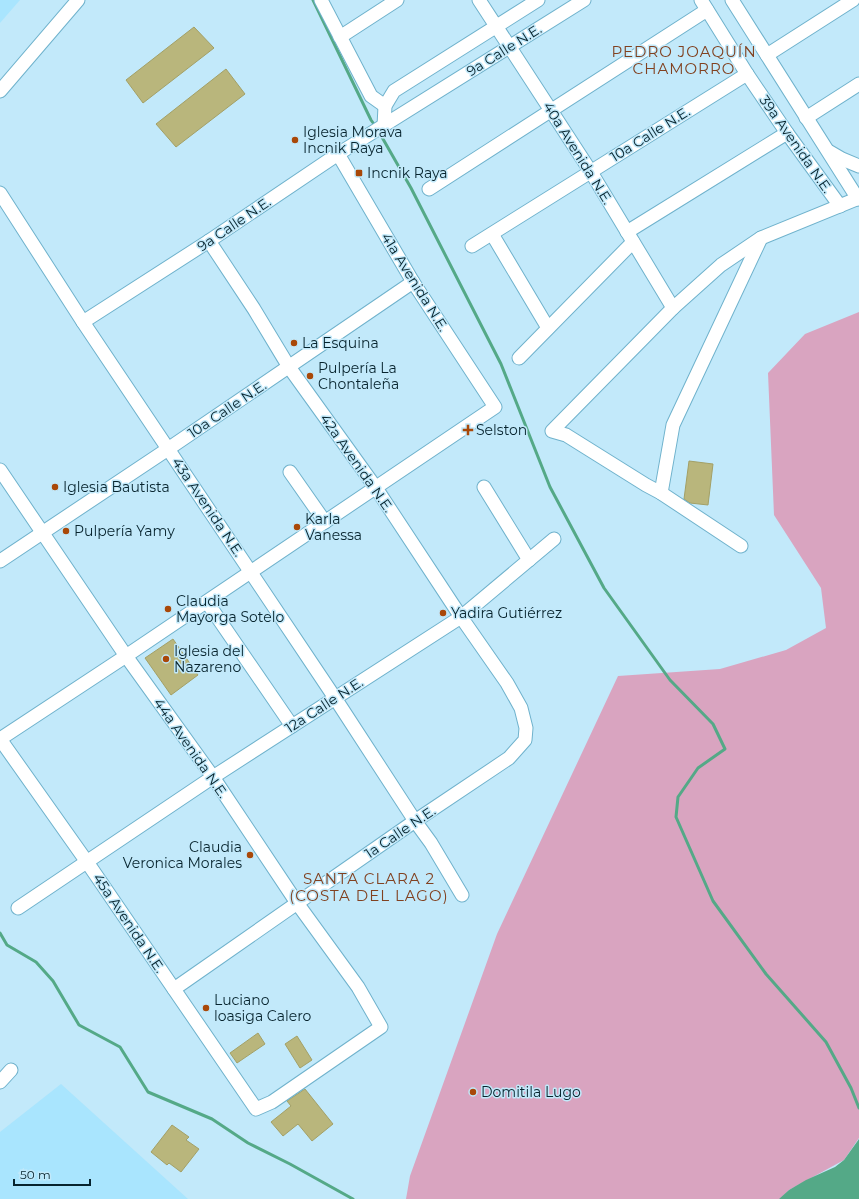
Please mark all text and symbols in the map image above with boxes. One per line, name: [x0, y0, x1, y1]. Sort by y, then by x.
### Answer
street label: 9a Calle N.E.: [463, 20, 545, 80]
district label: PEDRO JOAQUÍN CHAMORRO: [611, 42, 757, 78]
street label: 39a Avenida N.E.: [756, 92, 836, 196]
street label: 40a Avenida N.E.: [539, 98, 617, 208]
street label: 10a Calle N.E.: [607, 102, 693, 166]
place label: Iglesia Morava Incnik Raya: [303, 123, 402, 157]
marker: Iglesia Morava Incnik Raya: [290, 135, 300, 145]
place label: Incnik Raya: [367, 164, 447, 182]
marker: Incnik Raya: [354, 168, 364, 178]
street label: 9a Calle N.E.: [194, 193, 274, 255]
street label: 41a Avenida N.E.: [377, 229, 453, 335]
place label: La Esquina: [302, 334, 379, 352]
marker: La Esquina: [289, 338, 299, 348]
place label: Pulpería La Chontaleña: [318, 359, 399, 393]
marker: Pulpería La Chontaleña: [305, 371, 315, 381]
street label: 10a Calle N.E.: [184, 376, 270, 442]
street label: 42a Avenida N.E.: [316, 410, 398, 516]
place label: Selston: [476, 421, 527, 439]
marker: Selston: [463, 425, 473, 435]
street label: 43a Avenida N.E.: [168, 454, 248, 560]
place label: Iglesia Bautista: [63, 478, 170, 496]
marker: Iglesia Bautista: [50, 482, 60, 492]
place label: Karla Vanessa: [305, 510, 362, 544]
place label: Pulpería Yamy: [74, 522, 175, 540]
marker: Karla Vanessa: [292, 522, 302, 532]
marker: Pulpería Yamy: [61, 526, 71, 536]
place label: Claudia Mayorga Sotelo: [176, 592, 284, 626]
marker: Claudia Mayorga Sotelo: [163, 604, 173, 614]
place label: Yadira Gutiérrez: [451, 604, 562, 622]
marker: Yadira Gutiérrez: [438, 608, 448, 618]
place label: Iglesia del Nazareno: [174, 642, 244, 676]
marker: Iglesia del Nazareno: [161, 654, 171, 664]
street label: 12a Calle N.E.: [282, 673, 366, 737]
street label: 44a Avenida N.E.: [150, 695, 232, 801]
street label: 1a Calle N.E.: [361, 802, 439, 862]
place label: Claudia Veronica Morales: [123, 838, 242, 872]
marker: Claudia Veronica Morales: [245, 850, 255, 860]
district label: SANTA CLARA 2 (COSTA DEL LAGO): [289, 869, 449, 905]
street label: 45a Avenida N.E.: [89, 870, 169, 976]
place label: Luciano loasiga Calero: [214, 991, 312, 1025]
marker: Luciano loasiga Calero: [201, 1003, 211, 1013]
place label: Domitila Lugo: [481, 1083, 581, 1101]
marker: Domitila Lugo: [468, 1087, 478, 1097]
scale bar: [14, 1161, 90, 1187]
text: 50 m: [20, 1167, 51, 1182]

